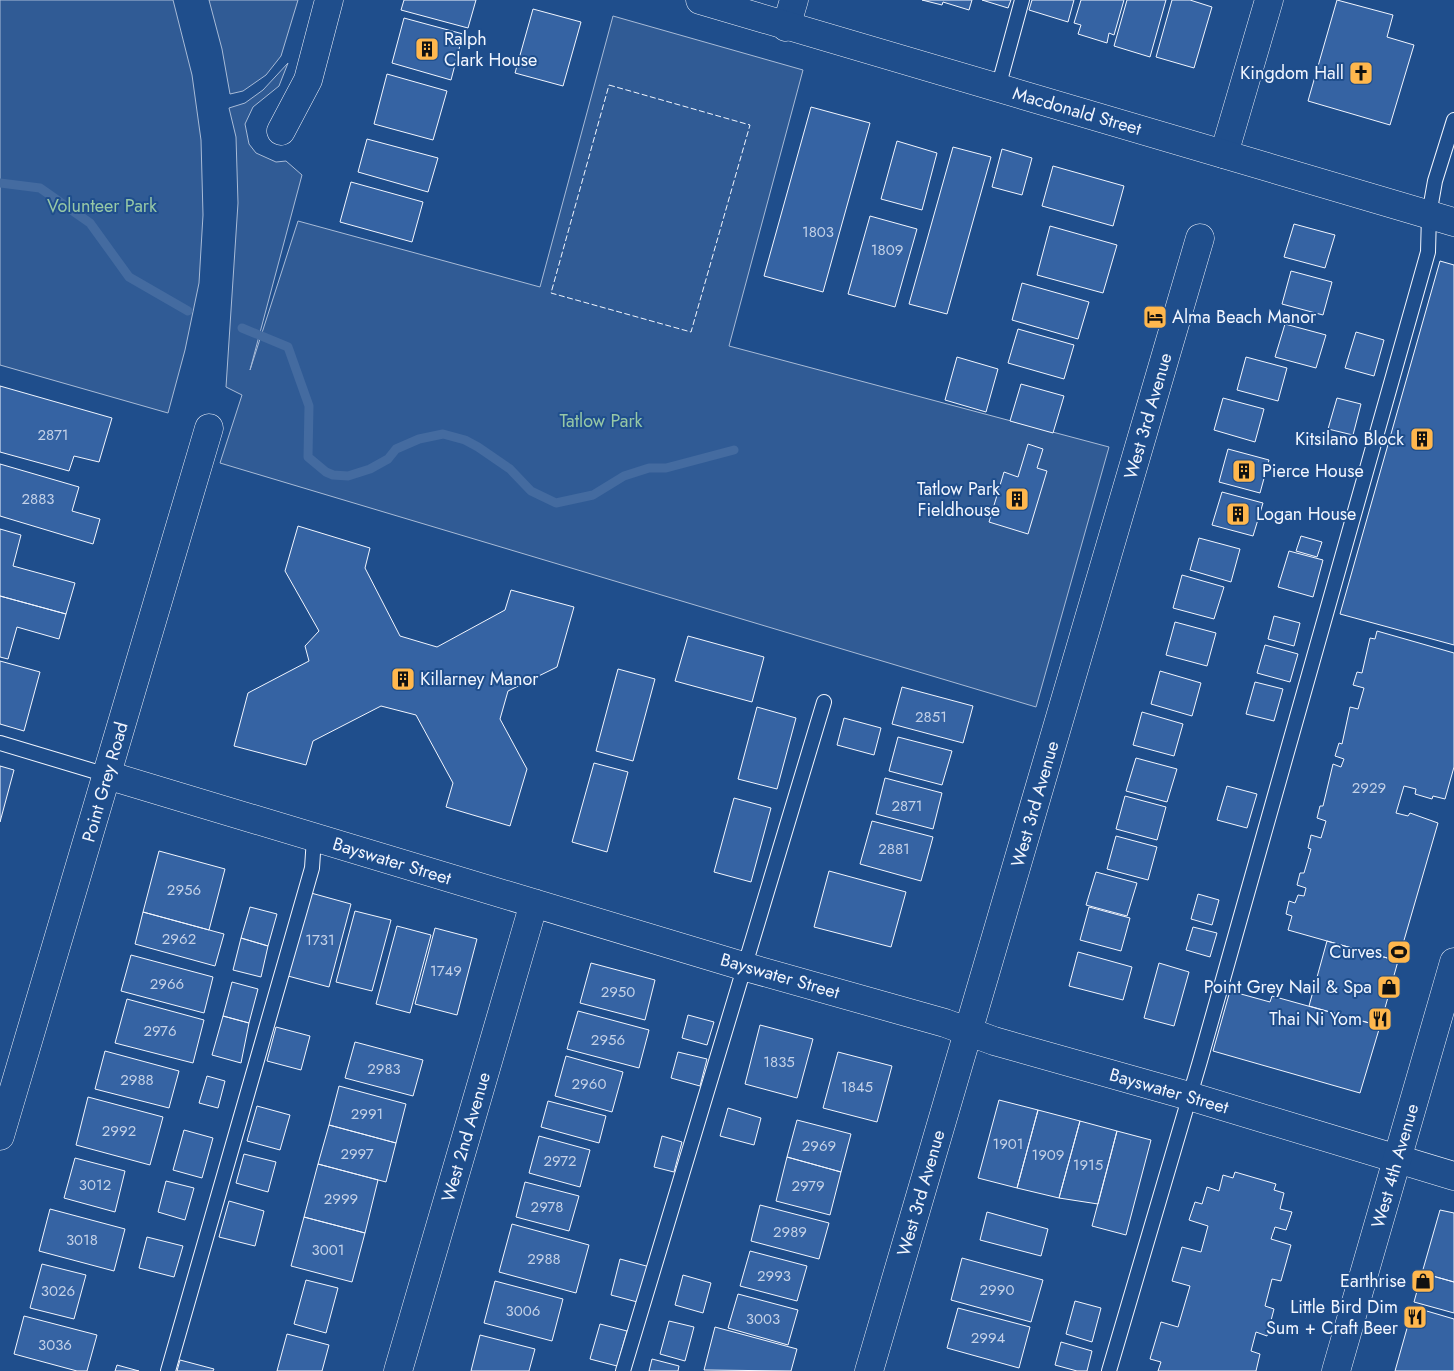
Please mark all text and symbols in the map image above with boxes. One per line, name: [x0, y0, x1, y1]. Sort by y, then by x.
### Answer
place label: Ralph Clark House: [444, 26, 537, 73]
building icon: Ralph Clark House: [414, 36, 440, 62]
place label: Kingdom Hall: [1240, 60, 1344, 86]
church icon: Kingdom Hall: [1348, 60, 1374, 86]
street label: Macdonald Street: [1010, 80, 1145, 142]
park label: Volunteer Park: [47, 193, 157, 219]
house number: 1803: [802, 221, 834, 243]
house number: 1809: [871, 239, 903, 261]
hotel icon: Alma Beach Manor: [1142, 304, 1168, 330]
place label: Alma Beach Manor: [1172, 304, 1317, 330]
street label: West 3rd Avenue: [1118, 350, 1178, 482]
park label: Tatlow Park: [560, 408, 643, 434]
house number: 2871: [37, 424, 69, 446]
place label: Kitsilano Block: [1295, 426, 1404, 452]
building icon: Kitsilano Block: [1409, 426, 1435, 452]
building icon: Pierce House: [1231, 458, 1257, 484]
place label: Pierce House: [1262, 458, 1364, 484]
place label: Tatlow Park Fieldhouse: [917, 476, 1000, 523]
building icon: Tatlow Park Fieldhouse: [1004, 486, 1030, 512]
house number: 2883: [21, 488, 55, 510]
building icon: Logan House: [1225, 501, 1251, 527]
place label: Logan House: [1256, 501, 1356, 527]
building icon: Killarney Manor: [390, 666, 416, 692]
place label: Killarney Manor: [420, 666, 539, 692]
house number: 2851: [915, 706, 947, 728]
street label: Point Grey Road: [75, 719, 135, 845]
street label: West 3rd Avenue: [1005, 738, 1065, 870]
house number: 2929: [1352, 777, 1386, 799]
house number: 2871: [891, 795, 923, 817]
street label: Bayswater Street: [330, 831, 455, 892]
house number: 2881: [878, 838, 910, 860]
house number: 2956: [167, 879, 201, 901]
house number: 2962: [162, 928, 196, 950]
house number: 1731: [305, 929, 335, 951]
place label: Curves: [1329, 939, 1382, 965]
sports icon: Curves: [1386, 939, 1412, 965]
street label: Bayswater Street: [717, 947, 843, 1006]
house number: 1749: [430, 960, 462, 982]
house number: 2966: [150, 973, 184, 995]
place label: Point Grey Nail & Spa: [1204, 974, 1372, 1000]
shop icon: Point Grey Nail & Spa: [1376, 974, 1402, 1000]
house number: 2950: [601, 981, 635, 1003]
place label: Thai Ni Yom: [1269, 1006, 1362, 1032]
restaurant icon: Thai Ni Yom: [1367, 1006, 1393, 1032]
house number: 2976: [143, 1020, 177, 1042]
house number: 2956: [591, 1029, 625, 1051]
house number: 1835: [763, 1051, 795, 1073]
house number: 2983: [367, 1058, 401, 1080]
street label: Bayswater Street: [1106, 1062, 1232, 1121]
house number: 2988: [120, 1069, 154, 1091]
street label: West 2nd Avenue: [435, 1069, 497, 1205]
house number: 2960: [572, 1073, 606, 1095]
house number: 1845: [841, 1076, 873, 1098]
street label: West 4th Avenue: [1365, 1101, 1425, 1231]
house number: 2991: [351, 1103, 383, 1125]
house number: 2992: [102, 1120, 136, 1142]
street label: West 3rd Avenue: [891, 1127, 951, 1259]
house number: 1901: [992, 1133, 1024, 1155]
house number: 2969: [802, 1135, 836, 1157]
house number: 2997: [340, 1143, 374, 1165]
house number: 1909: [1031, 1144, 1065, 1166]
house number: 2972: [543, 1150, 577, 1172]
house number: 1915: [1073, 1154, 1103, 1176]
house number: 3012: [79, 1174, 111, 1196]
house number: 2979: [791, 1175, 825, 1197]
house number: 2999: [324, 1188, 358, 1210]
house number: 2978: [531, 1196, 563, 1218]
house number: 2989: [773, 1221, 807, 1243]
house number: 3018: [66, 1229, 98, 1251]
house number: 3001: [312, 1239, 344, 1261]
house number: 2988: [527, 1248, 561, 1270]
house number: 2993: [757, 1265, 791, 1287]
place label: Earthrise: [1340, 1268, 1406, 1294]
shop icon: Earthrise: [1410, 1268, 1436, 1294]
house number: 2990: [980, 1279, 1014, 1301]
house number: 3026: [41, 1280, 75, 1302]
place label: Little Bird Dim Sum + Craft Beer: [1266, 1294, 1399, 1341]
house number: 3006: [506, 1300, 540, 1322]
restaurant icon: Little Bird Dim Sum + Craft Beer: [1402, 1304, 1428, 1330]
house number: 3003: [746, 1308, 780, 1330]
house number: 2994: [971, 1327, 1006, 1349]
house number: 3036: [38, 1334, 72, 1356]

